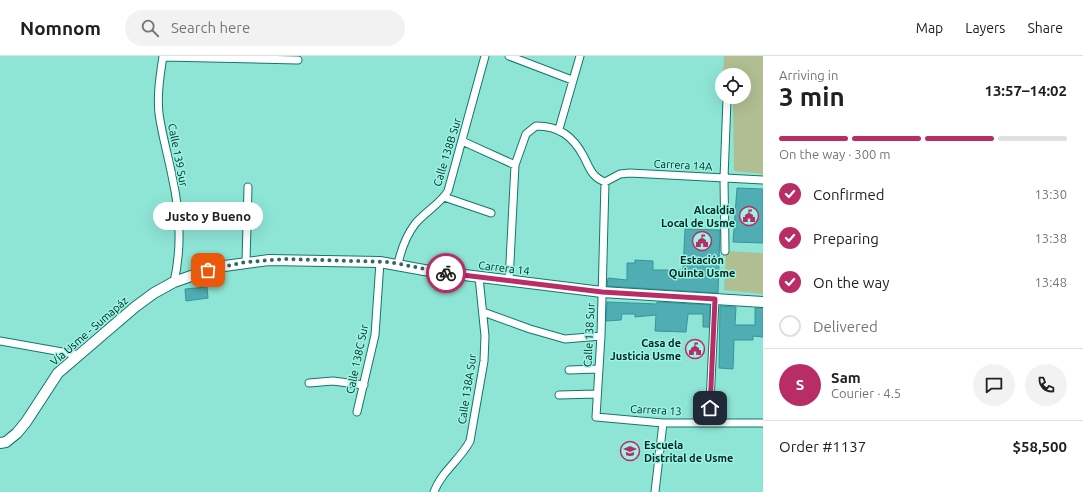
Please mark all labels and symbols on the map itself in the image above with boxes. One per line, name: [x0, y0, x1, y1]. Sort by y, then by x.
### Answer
street label: Calle 138B Sur: [431, 115, 463, 188]
street label: Calle 139 Sur: [166, 122, 190, 188]
street label: Carrera 14A: [653, 157, 713, 173]
callout: Justo y Bueno: [153, 202, 263, 230]
place label: Alcaldía Local de Usme: [661, 204, 735, 229]
public building icon: Alcaldía Local de Usme: [738, 205, 760, 227]
public building icon: Estación Quinta Usme: [691, 230, 713, 252]
pin: [191, 253, 225, 287]
courier: [426, 253, 466, 293]
place label: Estación Quinta Usme: [669, 254, 735, 279]
street label: Carrera 14: [478, 259, 530, 277]
street label: Vía Usme - Sumapáz: [48, 294, 130, 368]
street label: Calle 138 Sur: [581, 302, 597, 367]
street label: Calle 138C Sur: [344, 322, 370, 395]
place label: Casa de Justicia Usme: [610, 337, 681, 362]
public building icon: Casa de Justicia Usme: [684, 338, 706, 360]
street label: Calle 138A Sur: [455, 352, 479, 425]
pin: [693, 391, 727, 425]
street label: Carrera 13: [630, 403, 682, 417]
place label: Escuela Distrital de Usme: [644, 439, 733, 464]
school or university icon: Escuela Distrital de Usme: [619, 440, 641, 462]

